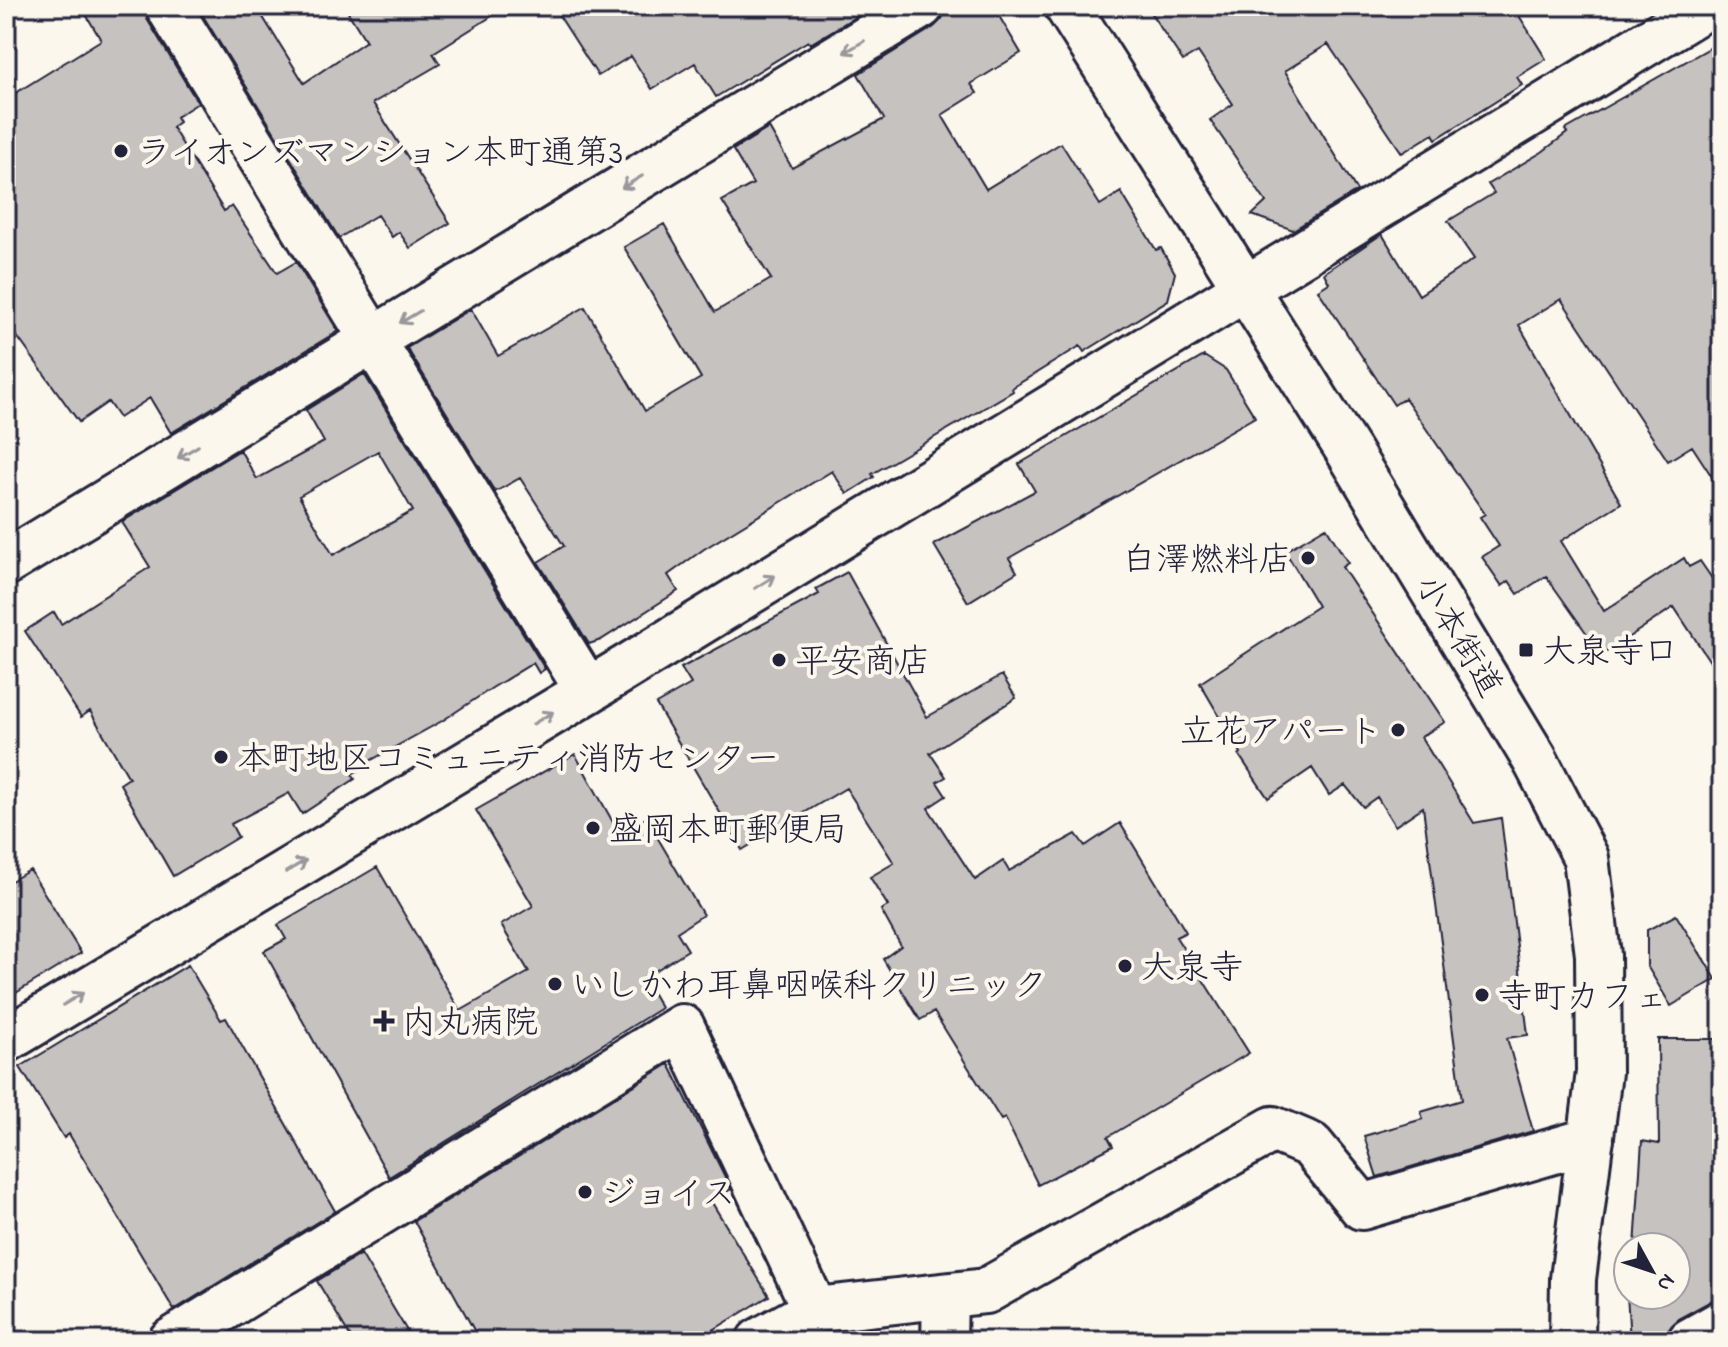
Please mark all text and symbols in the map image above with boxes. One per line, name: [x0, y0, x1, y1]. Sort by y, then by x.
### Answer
one-way arrow: [843, 39, 866, 55]
place label: ライオンズマンション本町通第3: [137, 130, 623, 180]
marker: ライオンズマンション本町通第3: [112, 142, 130, 160]
one-way arrow: [621, 174, 644, 190]
one-way arrow: [399, 309, 422, 325]
one-way arrow: [177, 444, 200, 460]
place label: 白澤燃料店: [1122, 537, 1292, 587]
marker: 白澤燃料店: [1299, 549, 1317, 567]
street label: 小本街道: [1400, 566, 1513, 708]
one-way arrow: [753, 574, 776, 590]
place label: 大泉寺口: [1542, 629, 1678, 679]
place label: 平安商店: [795, 639, 931, 689]
marker: 大泉寺口: [1517, 641, 1535, 659]
marker: 平安商店: [770, 651, 788, 669]
place label: 立花アパート: [1180, 709, 1382, 759]
one-way arrow: [531, 710, 554, 726]
marker: 立花アパート: [1389, 721, 1407, 739]
place label: 本町地区コミュニティ消防センター: [237, 736, 780, 786]
marker: 本町地区コミュニティ消防センター: [212, 748, 230, 766]
place label: 盛岡本町郵便局: [609, 807, 847, 857]
marker: 盛岡本町郵便局: [584, 819, 602, 837]
one-way arrow: [284, 858, 307, 874]
place label: 大泉寺: [1141, 945, 1243, 995]
marker: 大泉寺: [1116, 957, 1134, 975]
place label: いしかわ耳鼻咽喉科クリニック: [571, 963, 1047, 1013]
place label: 寺町カフェ: [1498, 974, 1668, 1024]
marker: いしかわ耳鼻咽喉科クリニック: [546, 975, 564, 993]
marker: 寺町カフェ: [1473, 986, 1491, 1004]
one-way arrow: [61, 991, 84, 1007]
place label: 内丸病院: [402, 1000, 538, 1050]
marker: 内丸病院: [373, 1010, 395, 1032]
place label: ジョイス: [601, 1171, 736, 1221]
marker: ジョイス: [576, 1183, 594, 1201]
north arrow: [1612, 1231, 1692, 1311]
text: N: [1648, 1266, 1682, 1298]

